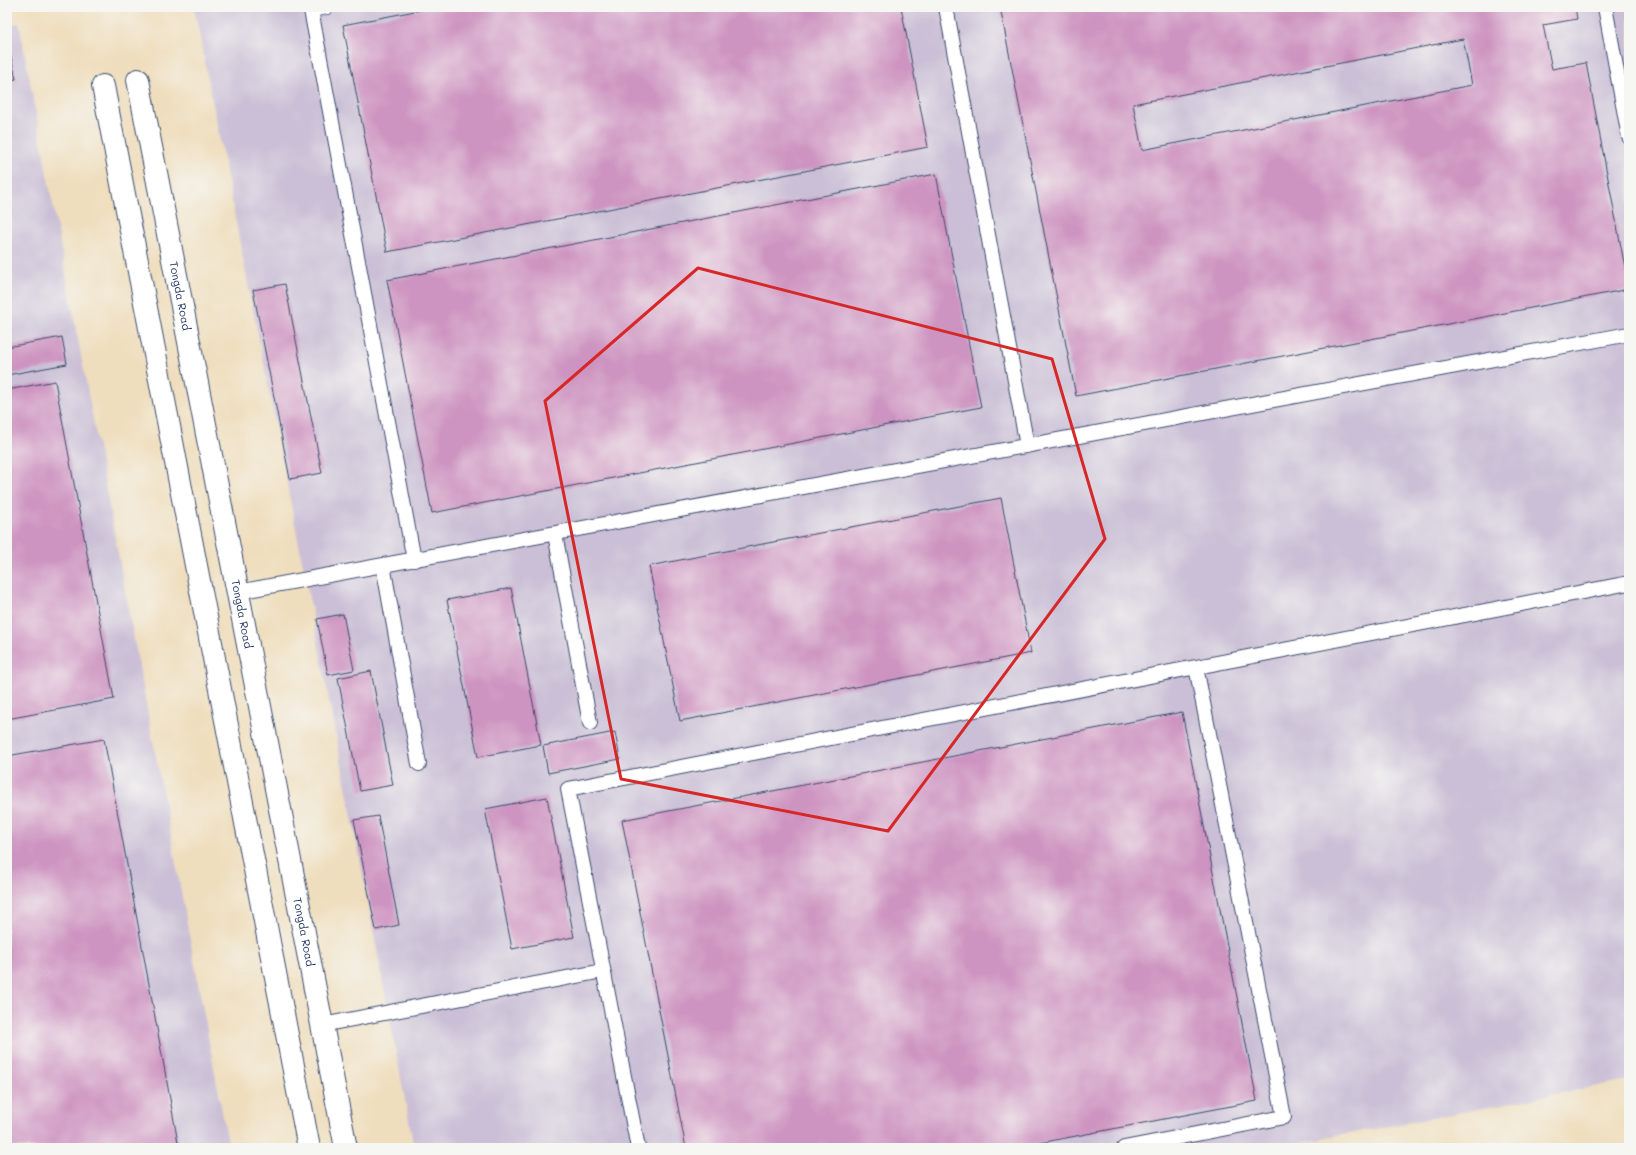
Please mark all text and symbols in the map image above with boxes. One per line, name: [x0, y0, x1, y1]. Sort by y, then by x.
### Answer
street label: Tongda Road: [166, 260, 195, 332]
street label: Tongda Road: [228, 578, 257, 650]
street label: Tongda Road: [290, 896, 318, 968]

